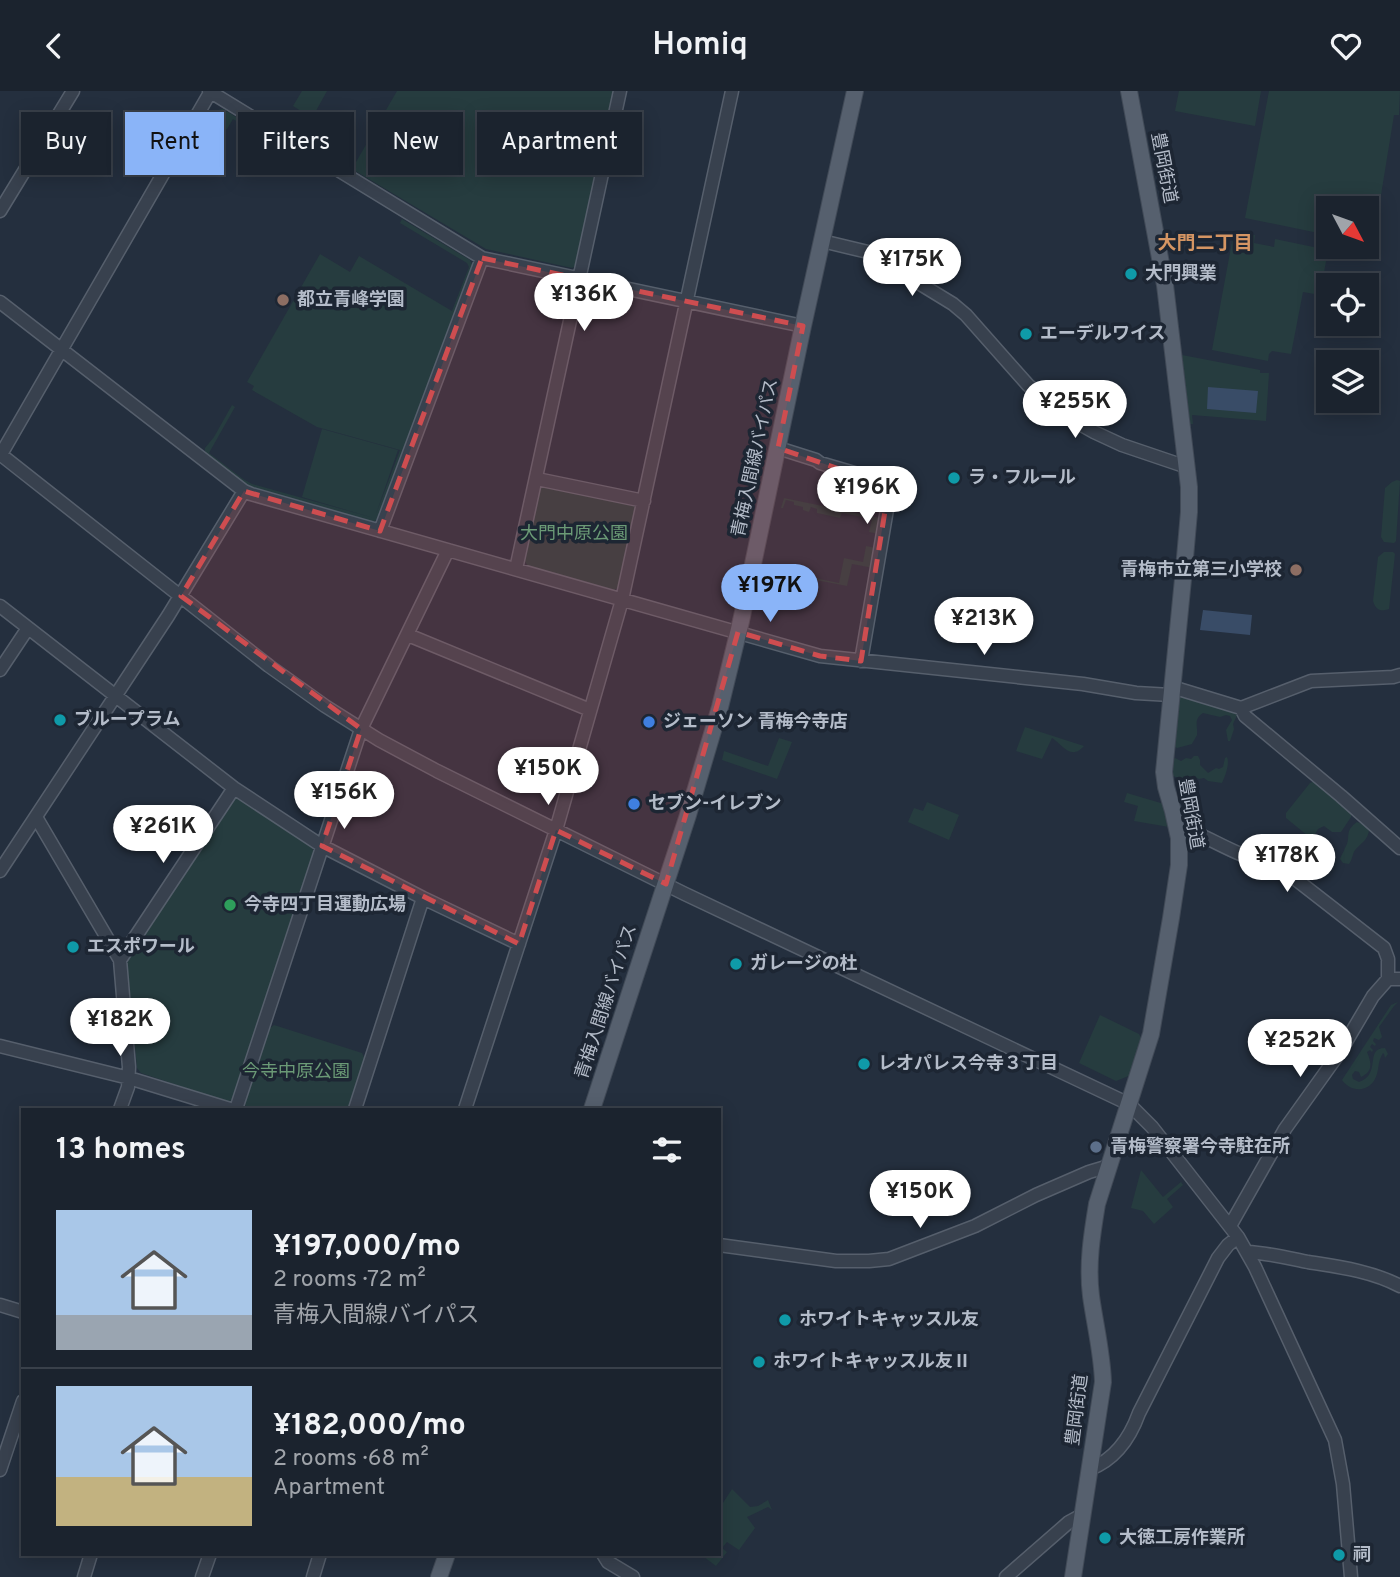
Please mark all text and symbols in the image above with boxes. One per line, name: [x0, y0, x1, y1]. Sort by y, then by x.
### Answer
text: Homiq: [652, 26, 748, 66]
icon: back: [35, 27, 73, 65]
icon: heart: [1327, 27, 1365, 65]
chip: Buy: [21, 112, 111, 175]
chip: Rent: [125, 112, 224, 175]
chip: Filters: [238, 112, 354, 175]
chip: New: [368, 112, 463, 175]
chip: Apartment: [477, 112, 642, 175]
street label: 豊岡街道: [1145, 130, 1181, 206]
north arrow: [1316, 196, 1379, 259]
map controls: [1316, 196, 1379, 413]
district label: 大門二丁目: [1157, 232, 1253, 256]
pin: ¥175K: [863, 239, 961, 298]
text: ¥175K: [879, 246, 945, 275]
place label: 大門興業: [1145, 263, 1217, 286]
marker: 大門興業: [1123, 266, 1139, 282]
pin: ¥136K: [535, 273, 633, 333]
button: locate: [1316, 273, 1379, 336]
text: ¥136K: [550, 281, 618, 310]
place label: 都立青峰学園: [297, 289, 405, 312]
marker: 都立青峰学園: [275, 292, 291, 308]
place label: エーデルワイス: [1040, 323, 1165, 346]
marker: エーデルワイス: [1018, 326, 1034, 342]
button: layers: [1316, 350, 1379, 413]
street label: 青梅入間線バイパス: [728, 377, 784, 539]
pin: ¥255K: [1026, 381, 1124, 440]
text: ¥255K: [1039, 388, 1111, 417]
pin: ¥196K: [818, 467, 916, 526]
place label: ラ・フルール: [968, 467, 1076, 490]
marker: ラ・フルール: [946, 470, 962, 486]
text: ¥196K: [833, 474, 901, 503]
park label: 大門中原公園: [520, 523, 628, 546]
place label: 青梅市立第三小学校: [1120, 559, 1282, 582]
marker: 青梅市立第三小学校: [1288, 562, 1304, 578]
pin: ¥197K: [721, 565, 819, 624]
text: ¥197K: [737, 572, 803, 601]
pin: ¥213K: [935, 597, 1033, 657]
text: ¥213K: [950, 605, 1018, 634]
place label: ブループラム: [74, 709, 180, 732]
place label: ジェーソン 青梅今寺店: [663, 711, 848, 734]
marker: ブループラム: [52, 712, 68, 728]
marker: ジェーソン 青梅今寺店: [641, 714, 657, 730]
pin: ¥150K: [499, 747, 597, 807]
text: ¥150K: [514, 755, 582, 784]
pin: ¥156K: [295, 771, 393, 831]
street label: 豊岡街道: [1172, 777, 1208, 851]
text: ¥156K: [310, 779, 378, 808]
place label: セブン-イレブン: [648, 793, 781, 816]
marker: セブン-イレブン: [626, 796, 642, 812]
pin: ¥261K: [114, 805, 212, 865]
text: ¥261K: [129, 813, 197, 842]
pin: ¥178K: [1238, 835, 1336, 894]
text: ¥178K: [1254, 842, 1320, 871]
place label: 今寺四丁目運動広場: [244, 894, 406, 917]
marker: 今寺四丁目運動広場: [222, 897, 238, 913]
street label: 青梅入間線バイパス: [571, 922, 643, 1082]
place label: エスポワール: [87, 936, 195, 959]
marker: エスポワール: [65, 939, 81, 955]
place label: ガレージの杜: [750, 953, 858, 976]
marker: ガレージの杜: [728, 956, 744, 972]
pin: ¥182K: [71, 999, 169, 1058]
text: ¥182K: [86, 1006, 154, 1035]
pin: ¥252K: [1251, 1019, 1349, 1079]
text: ¥252K: [1264, 1027, 1336, 1056]
place label: レオパレス今寺３丁目: [878, 1053, 1058, 1076]
marker: レオパレス今寺３丁目: [856, 1056, 872, 1072]
park label: 今寺中原公園: [242, 1061, 350, 1084]
icon: filters: [648, 1131, 686, 1169]
text: 13 homes: [56, 1132, 186, 1169]
place label: 青梅警察署今寺駐在所: [1110, 1136, 1290, 1159]
marker: 青梅警察署今寺駐在所: [1088, 1139, 1104, 1155]
pin: ¥150K: [871, 1171, 969, 1230]
text: ¥150K: [886, 1178, 954, 1207]
text: ¥197,000/mo: [273, 1229, 461, 1266]
icon: home: [112, 1238, 196, 1322]
text: 2 rooms · 72 m²: [273, 1266, 426, 1295]
text: 青梅入間線バイパス: [273, 1302, 480, 1331]
place label: ホワイトキャッスル友: [799, 1309, 979, 1332]
marker: ホワイトキャッスル友: [777, 1312, 793, 1328]
place label: ホワイトキャッスル友Ⅱ: [773, 1351, 971, 1374]
marker: ホワイトキャッスル友Ⅱ: [751, 1354, 767, 1370]
street label: 豊岡街道: [1062, 1373, 1094, 1447]
text: ¥182,000/mo: [273, 1408, 466, 1445]
icon: home: [112, 1414, 196, 1498]
text: 2 rooms · 68 m²: [273, 1445, 429, 1474]
text: Apartment: [273, 1474, 385, 1503]
place label: 大徳工房作業所: [1119, 1527, 1245, 1550]
marker: 大徳工房作業所: [1097, 1530, 1113, 1546]
place label: 祠: [1353, 1544, 1371, 1567]
marker: 祠: [1331, 1547, 1347, 1563]

